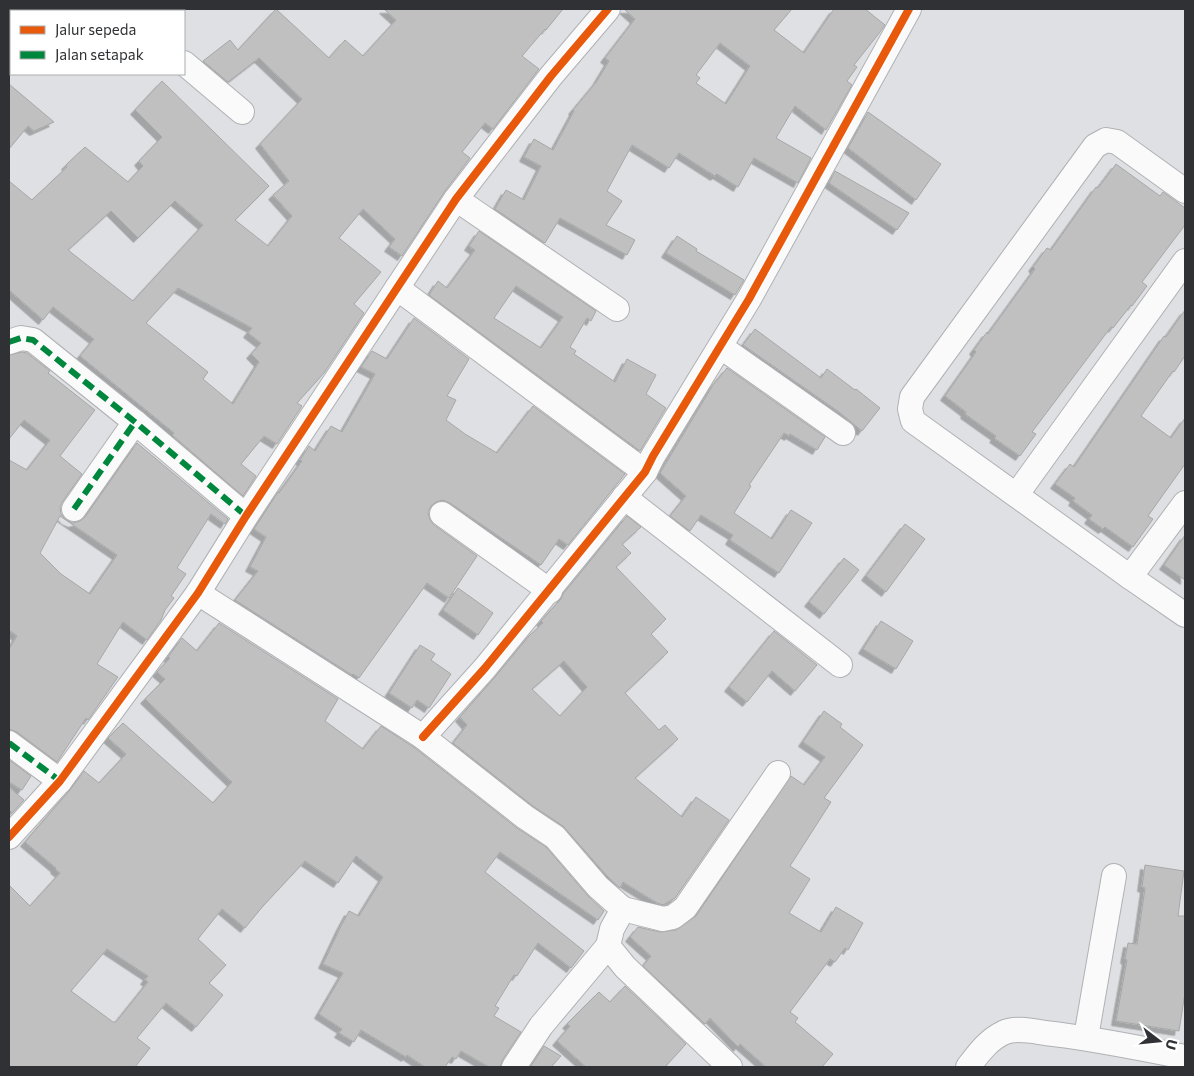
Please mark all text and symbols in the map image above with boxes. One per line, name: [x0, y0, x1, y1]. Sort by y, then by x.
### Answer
legend: [10, 10, 185, 75]
text: Jalur sepeda: [55, 20, 136, 38]
text: Jalan setapak: [55, 45, 144, 63]
north arrow: [1134, 1016, 1184, 1066]
text: U: [1162, 1037, 1182, 1052]

